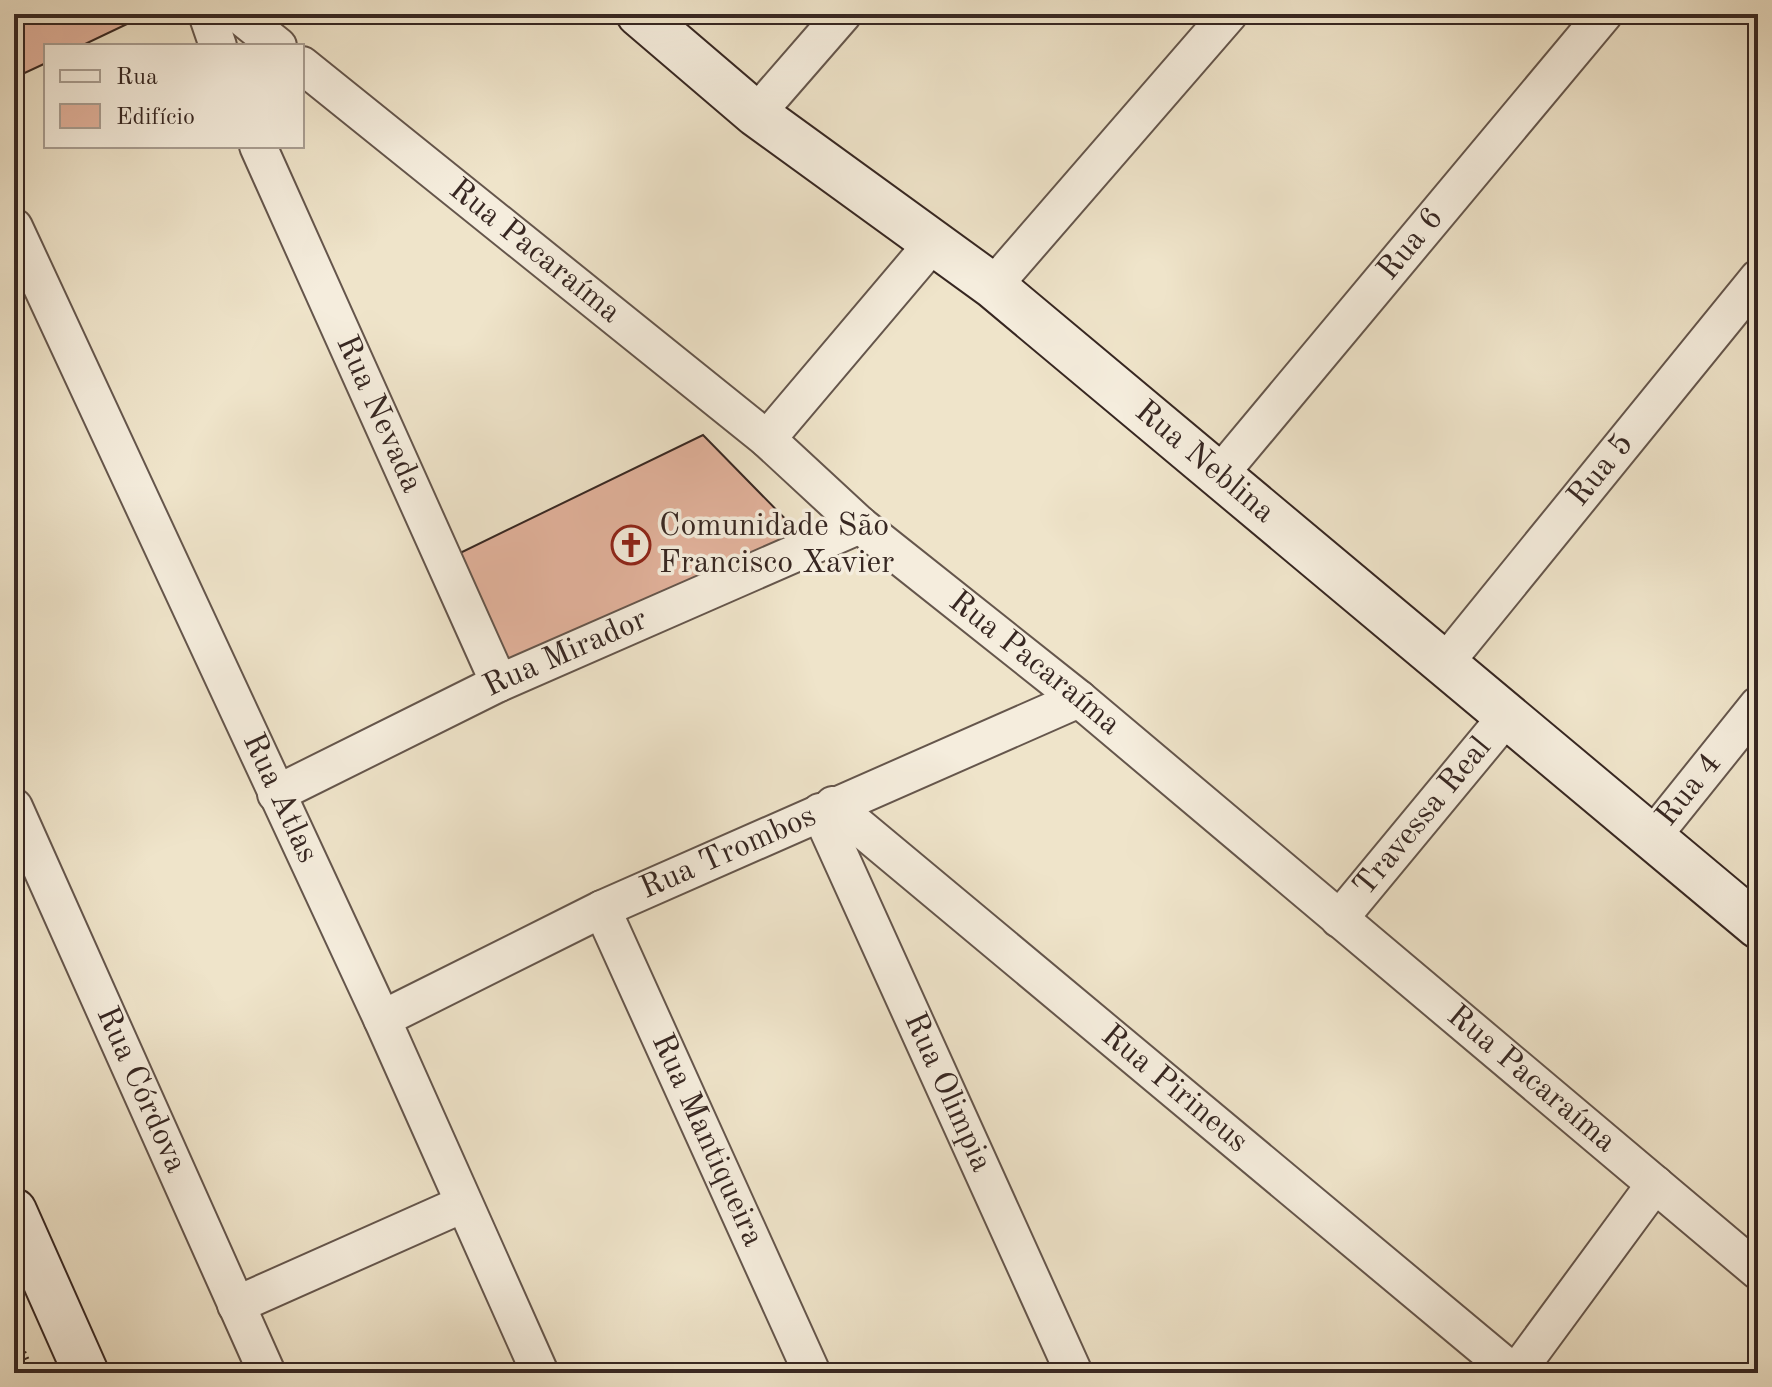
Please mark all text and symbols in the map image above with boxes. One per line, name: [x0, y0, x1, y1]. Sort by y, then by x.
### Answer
legend: [44, 44, 304, 148]
text: Rua: [116, 66, 158, 90]
text: Edifício: [116, 106, 195, 130]
street label: Rua Pacaraíma: [443, 174, 626, 330]
street label: Rua 6: [1372, 202, 1450, 287]
street label: Rua Nevada: [329, 331, 428, 498]
street label: Rua Neblina: [1128, 396, 1280, 530]
street label: Rua 5: [1563, 428, 1640, 513]
place label: Comunidade São Francisco Xavier: [659, 511, 894, 580]
church icon: Comunidade São Francisco Xavier: [610, 524, 652, 566]
street label: Rua Pacaraíma: [942, 586, 1126, 742]
street label: Rua Mirador: [479, 604, 652, 704]
street label: Rua Atlas: [236, 729, 323, 868]
street label: Travessa Real: [1348, 732, 1498, 903]
street label: Rua 4: [1651, 748, 1728, 833]
street label: Rua Trombos: [636, 801, 821, 906]
street label: Rua Pacaraíma: [1440, 1000, 1621, 1160]
street label: Rua Córdova: [90, 1002, 192, 1178]
street label: Rua Olimpia: [897, 1008, 997, 1177]
street label: Rua Pirineus: [1095, 1019, 1253, 1159]
street label: Rua Mantiqueira: [645, 1029, 769, 1252]

